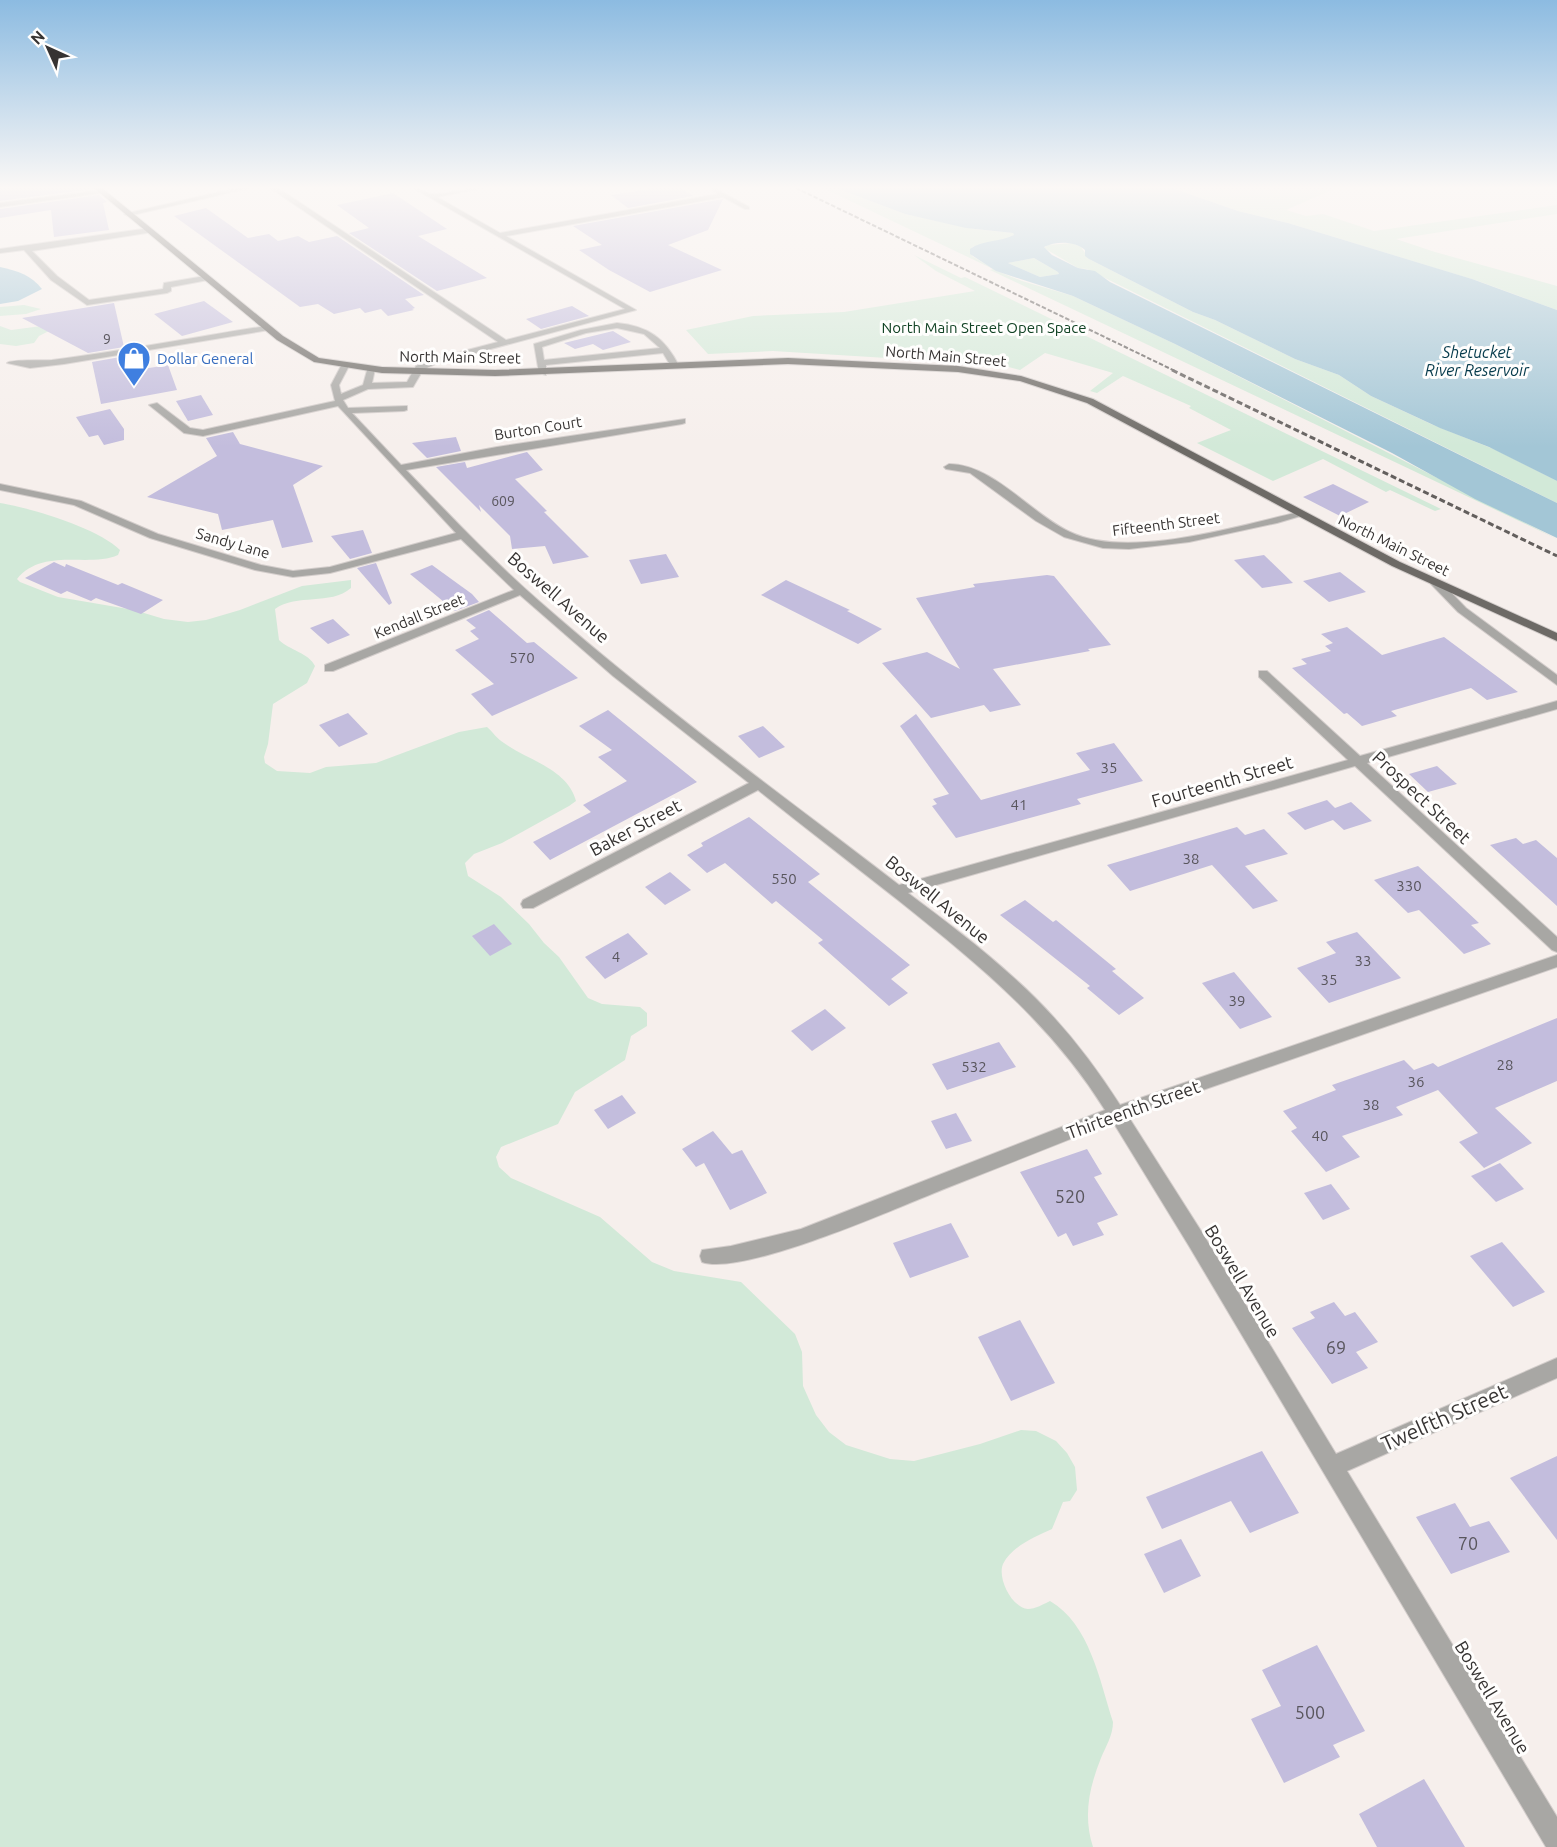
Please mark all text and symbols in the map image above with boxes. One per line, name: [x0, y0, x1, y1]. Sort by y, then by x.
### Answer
north arrow: [18, 18, 78, 78]
text: N: [27, 27, 48, 48]
park label: North Main Street Open Space: [881, 319, 1087, 336]
house number: 9: [103, 331, 111, 347]
shop icon: Dollar General: [116, 340, 152, 387]
street label: North Main Street: [885, 342, 1007, 370]
water label: Shetucket River Reservoir: [1425, 343, 1530, 379]
street label: North Main Street: [399, 347, 521, 367]
place label: Dollar General: [157, 350, 254, 367]
street label: Burton Court: [493, 413, 583, 443]
house number: 609: [491, 493, 515, 509]
street label: Fifteenth Street: [1111, 509, 1221, 539]
street label: North Main Street: [1336, 511, 1452, 579]
street label: Sandy Lane: [194, 524, 272, 562]
street label: Boswell Avenue: [504, 548, 614, 646]
street label: Kendall Street: [372, 590, 467, 642]
house number: 570: [509, 649, 535, 666]
street label: Prospect Street: [1369, 747, 1475, 847]
street label: Fourteenth Street: [1149, 751, 1295, 811]
house number: 35: [1101, 759, 1117, 776]
street label: Baker Street: [586, 795, 684, 859]
house number: 41: [1011, 796, 1027, 813]
house number: 38: [1183, 850, 1199, 867]
street label: Boswell Avenue: [882, 851, 994, 947]
house number: 550: [771, 870, 797, 887]
house number: 330: [1396, 877, 1422, 894]
house number: 4: [612, 948, 620, 965]
house number: 33: [1355, 952, 1371, 969]
house number: 35: [1321, 971, 1337, 988]
house number: 39: [1229, 992, 1245, 1009]
house number: 28: [1497, 1056, 1513, 1073]
house number: 532: [961, 1058, 987, 1075]
house number: 36: [1408, 1073, 1424, 1090]
street label: Thirteenth Street: [1064, 1076, 1202, 1142]
house number: 38: [1363, 1096, 1379, 1113]
house number: 40: [1312, 1127, 1328, 1144]
house number: 520: [1055, 1186, 1085, 1206]
street label: Boswell Avenue: [1202, 1221, 1284, 1341]
house number: 69: [1326, 1337, 1346, 1357]
street label: Twelfth Street: [1377, 1379, 1511, 1455]
house number: 70: [1458, 1533, 1478, 1553]
street label: Boswell Avenue: [1452, 1637, 1534, 1757]
house number: 500: [1295, 1702, 1325, 1722]

